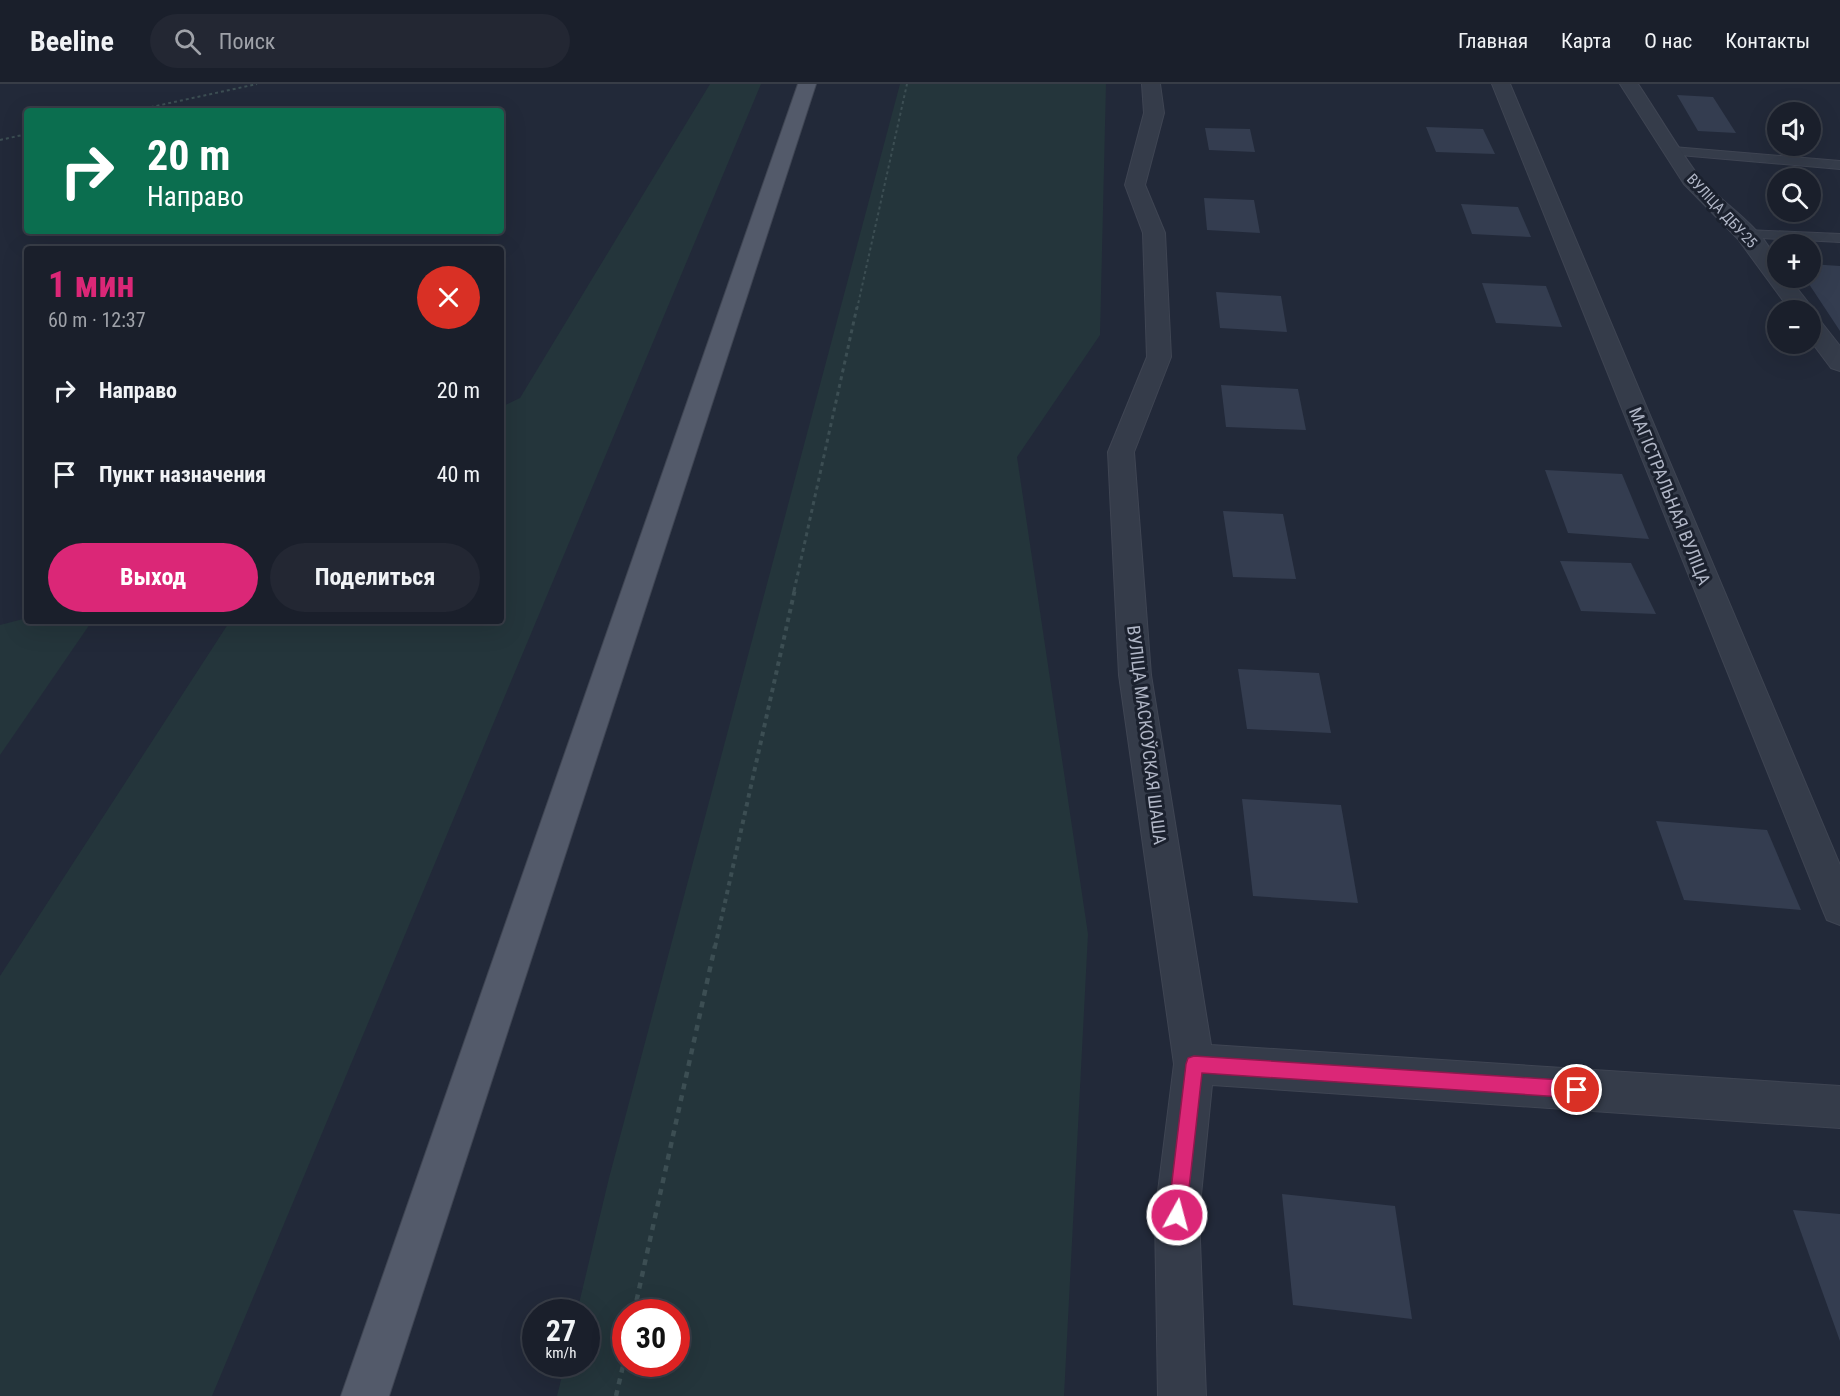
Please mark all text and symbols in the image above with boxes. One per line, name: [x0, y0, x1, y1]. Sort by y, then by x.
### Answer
search box: [150, 14, 570, 68]
text: Beeline: [30, 25, 114, 58]
icon: search: [171, 25, 204, 58]
text: Поиск: [219, 29, 275, 54]
text: Главная: [1458, 29, 1528, 53]
text: Карта: [1561, 29, 1611, 53]
text: О нас: [1644, 29, 1692, 53]
text: Контакты: [1725, 29, 1810, 53]
map controls: [1767, 102, 1821, 354]
button: sound: [1767, 102, 1821, 156]
text: 20 m: [147, 131, 230, 180]
icon: right: [48, 132, 126, 210]
button: search: [1767, 168, 1821, 222]
street label: ВУЛІЦА ДБУ-25: [1683, 170, 1761, 252]
text: Направо: [147, 181, 244, 213]
button: +: [1767, 234, 1821, 288]
text: 1 мин: [48, 264, 134, 306]
button: close: [417, 266, 480, 329]
button: −: [1767, 300, 1821, 354]
text: 60 m · 12:37: [48, 308, 146, 332]
icon: right: [48, 374, 81, 407]
text: Направо: [99, 378, 177, 403]
text: 20 m: [437, 378, 480, 403]
street label: МАГІСТРАЛЬНАЯ ВУЛІЦА: [1625, 404, 1716, 588]
icon: arrive: [48, 458, 81, 491]
text: Пункт назначения: [99, 462, 266, 487]
text: 40 m: [437, 462, 480, 487]
button: Выход: [48, 543, 258, 612]
button: Поделиться: [270, 543, 480, 612]
street label: ВУЛІЦА МАСКОЎСКАЯ ШАША: [1123, 624, 1171, 846]
pin: [1551, 1064, 1602, 1115]
icon: arrive: [1560, 1073, 1593, 1106]
position arrow: [1145, 1183, 1209, 1247]
speed limit sign: 30: [612, 1299, 690, 1377]
text: 27: [546, 1313, 576, 1348]
text: km/h: [546, 1344, 576, 1362]

